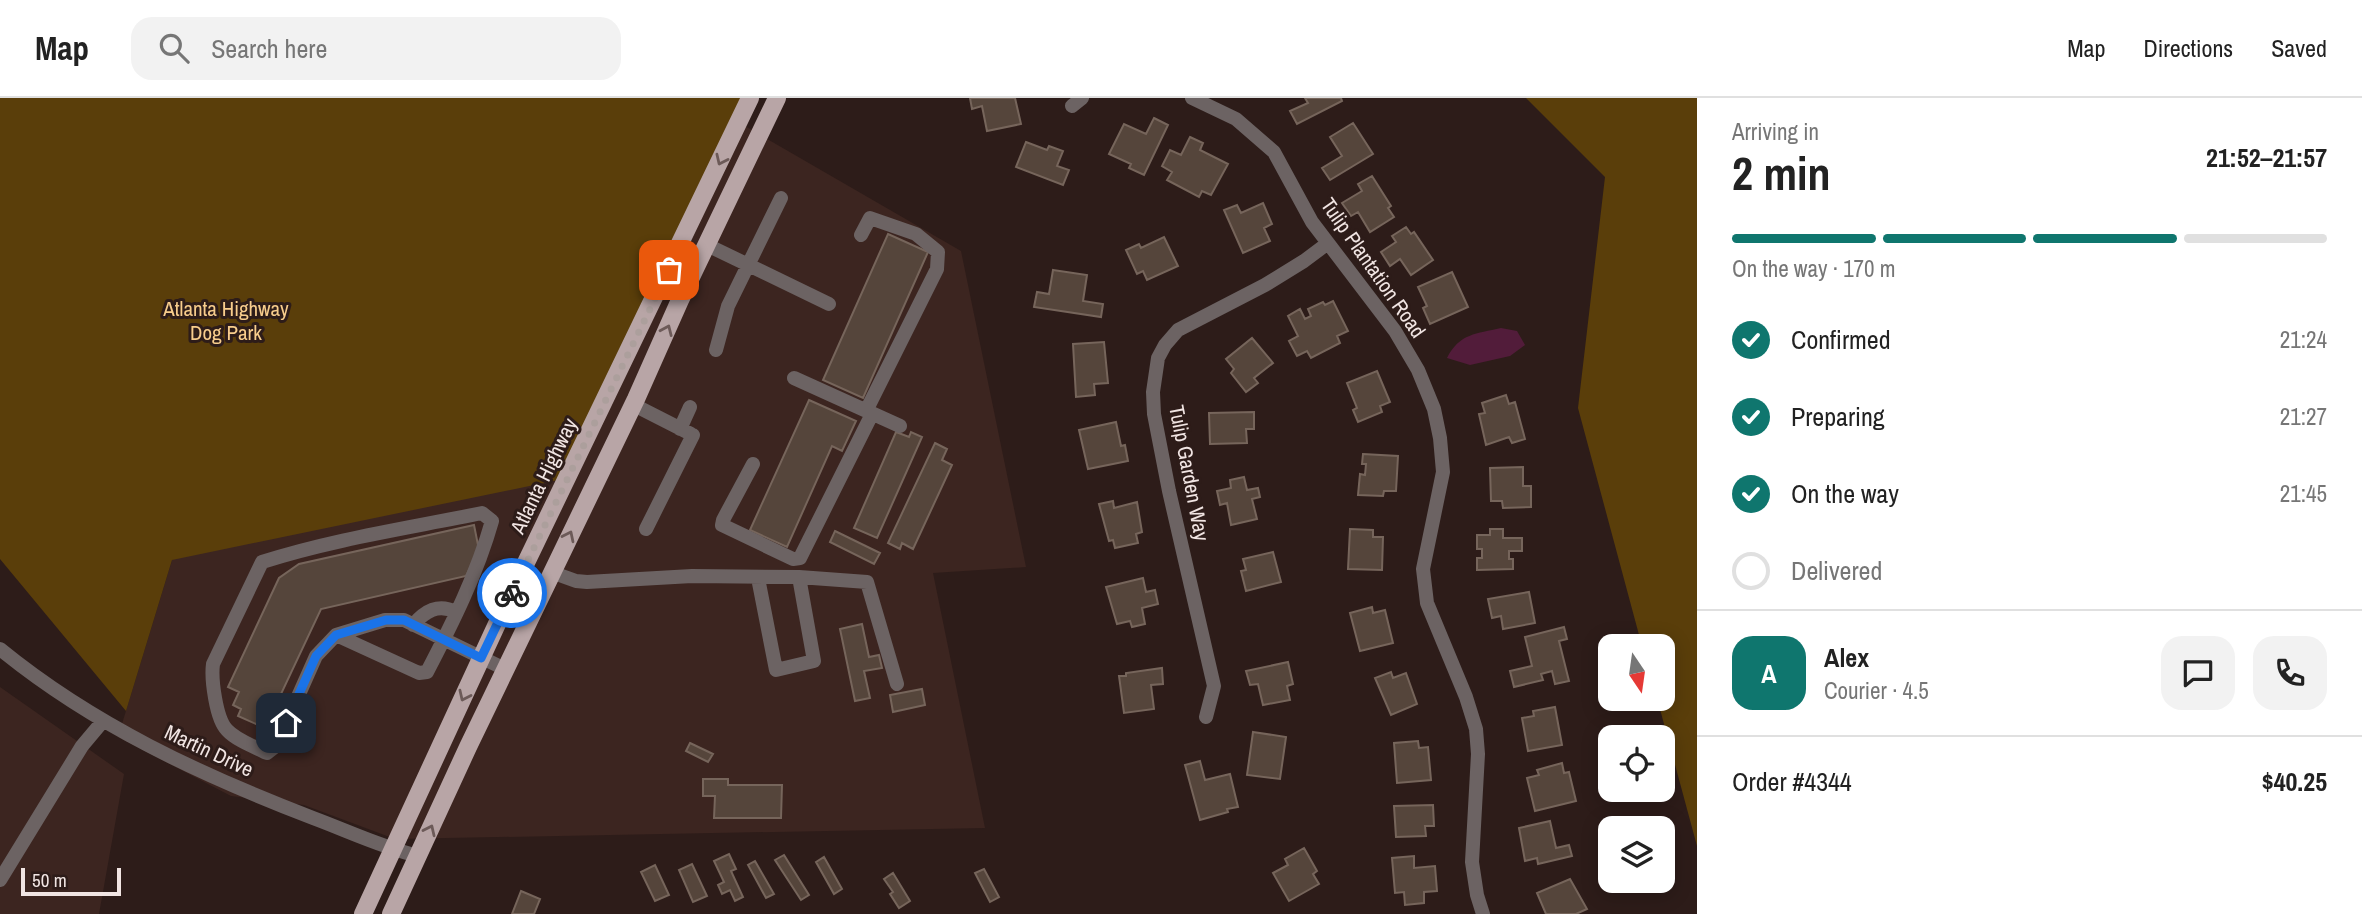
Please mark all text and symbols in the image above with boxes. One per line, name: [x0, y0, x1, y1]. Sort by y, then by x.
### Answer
search box: [131, 17, 621, 80]
text: Map: [35, 26, 89, 70]
icon: search: [155, 29, 193, 67]
text: Search here: [211, 31, 327, 66]
text: Map: [2067, 32, 2105, 64]
text: Directions: [2143, 32, 2233, 64]
text: Saved: [2271, 32, 2327, 64]
text: Arriving in: [1732, 116, 1819, 147]
text: 21:52–21:57: [2206, 140, 2327, 175]
text: 2 min: [1732, 142, 1831, 204]
one-way arrow: [715, 153, 729, 165]
street label: Tulip Plantation Road: [1314, 192, 1433, 344]
pin: [639, 240, 699, 300]
icon: bag: [650, 251, 688, 289]
text: On the way · 170 m: [1732, 253, 1896, 284]
park label: Atlanta Highway Dog Park: [162, 294, 289, 347]
icon: check: [1732, 321, 1770, 359]
text: Confirmed: [1791, 322, 1891, 357]
text: 21:24: [2280, 324, 2327, 355]
one-way arrow: [659, 325, 673, 337]
icon: check: [1732, 398, 1770, 436]
text: Preparing: [1791, 399, 1885, 434]
text: 21:27: [2280, 401, 2327, 432]
street label: Tulip Garden Way: [1162, 403, 1217, 544]
street label: Atlanta Highway: [503, 413, 584, 539]
icon: check: [1732, 475, 1770, 513]
text: On the way: [1791, 476, 1899, 511]
text: 21:45: [2280, 478, 2327, 509]
one-way arrow: [561, 531, 575, 543]
text: Delivered: [1791, 553, 1882, 588]
courier: [477, 558, 547, 628]
icon: bike: [493, 574, 531, 612]
north arrow: [1598, 634, 1675, 710]
map controls: [1598, 634, 1675, 893]
button: chat: [2161, 636, 2235, 710]
button: phone: [2253, 636, 2327, 710]
text: Alex: [1824, 640, 1869, 675]
text: A: [1761, 656, 1777, 691]
text: Courier · 4.5: [1824, 675, 1929, 706]
one-way arrow: [458, 689, 472, 701]
pin: [256, 693, 316, 753]
icon: home: [267, 704, 305, 742]
street label: Martin Drive: [160, 717, 258, 784]
button: locate: [1598, 725, 1675, 802]
text: Order #4344: [1732, 764, 1852, 799]
text: $40.25: [2262, 764, 2327, 799]
button: layers: [1598, 816, 1675, 893]
one-way arrow: [422, 825, 436, 837]
scale bar: [21, 865, 121, 897]
text: 50 m: [32, 867, 67, 893]

